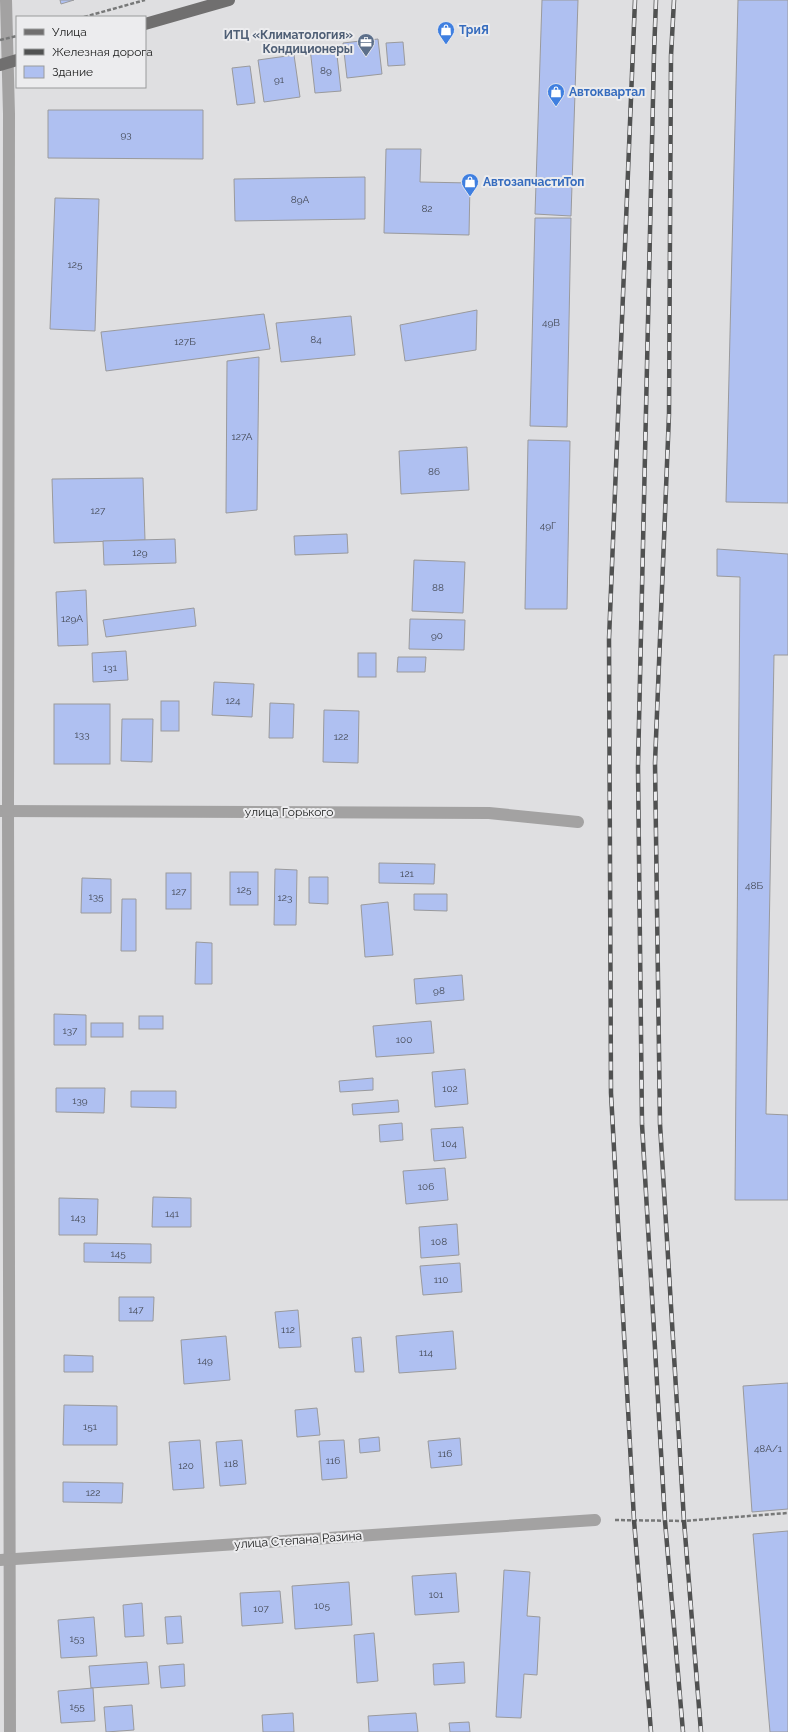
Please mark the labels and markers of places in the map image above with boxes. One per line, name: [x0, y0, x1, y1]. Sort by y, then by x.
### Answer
shop icon: ТриЯ: [436, 20, 456, 45]
place label: ТриЯ: [459, 23, 489, 37]
place label: ИТЦ «Климатология» Кондиционеры: [224, 28, 353, 56]
office icon: ИТЦ «Климатология» Кондиционеры: [356, 32, 376, 57]
shop icon: Автоквартал: [546, 82, 566, 107]
place label: Автоквартал: [569, 85, 645, 99]
shop icon: АвтозапчастиТоп: [460, 172, 480, 197]
place label: АвтозапчастиТоп: [483, 175, 584, 189]

